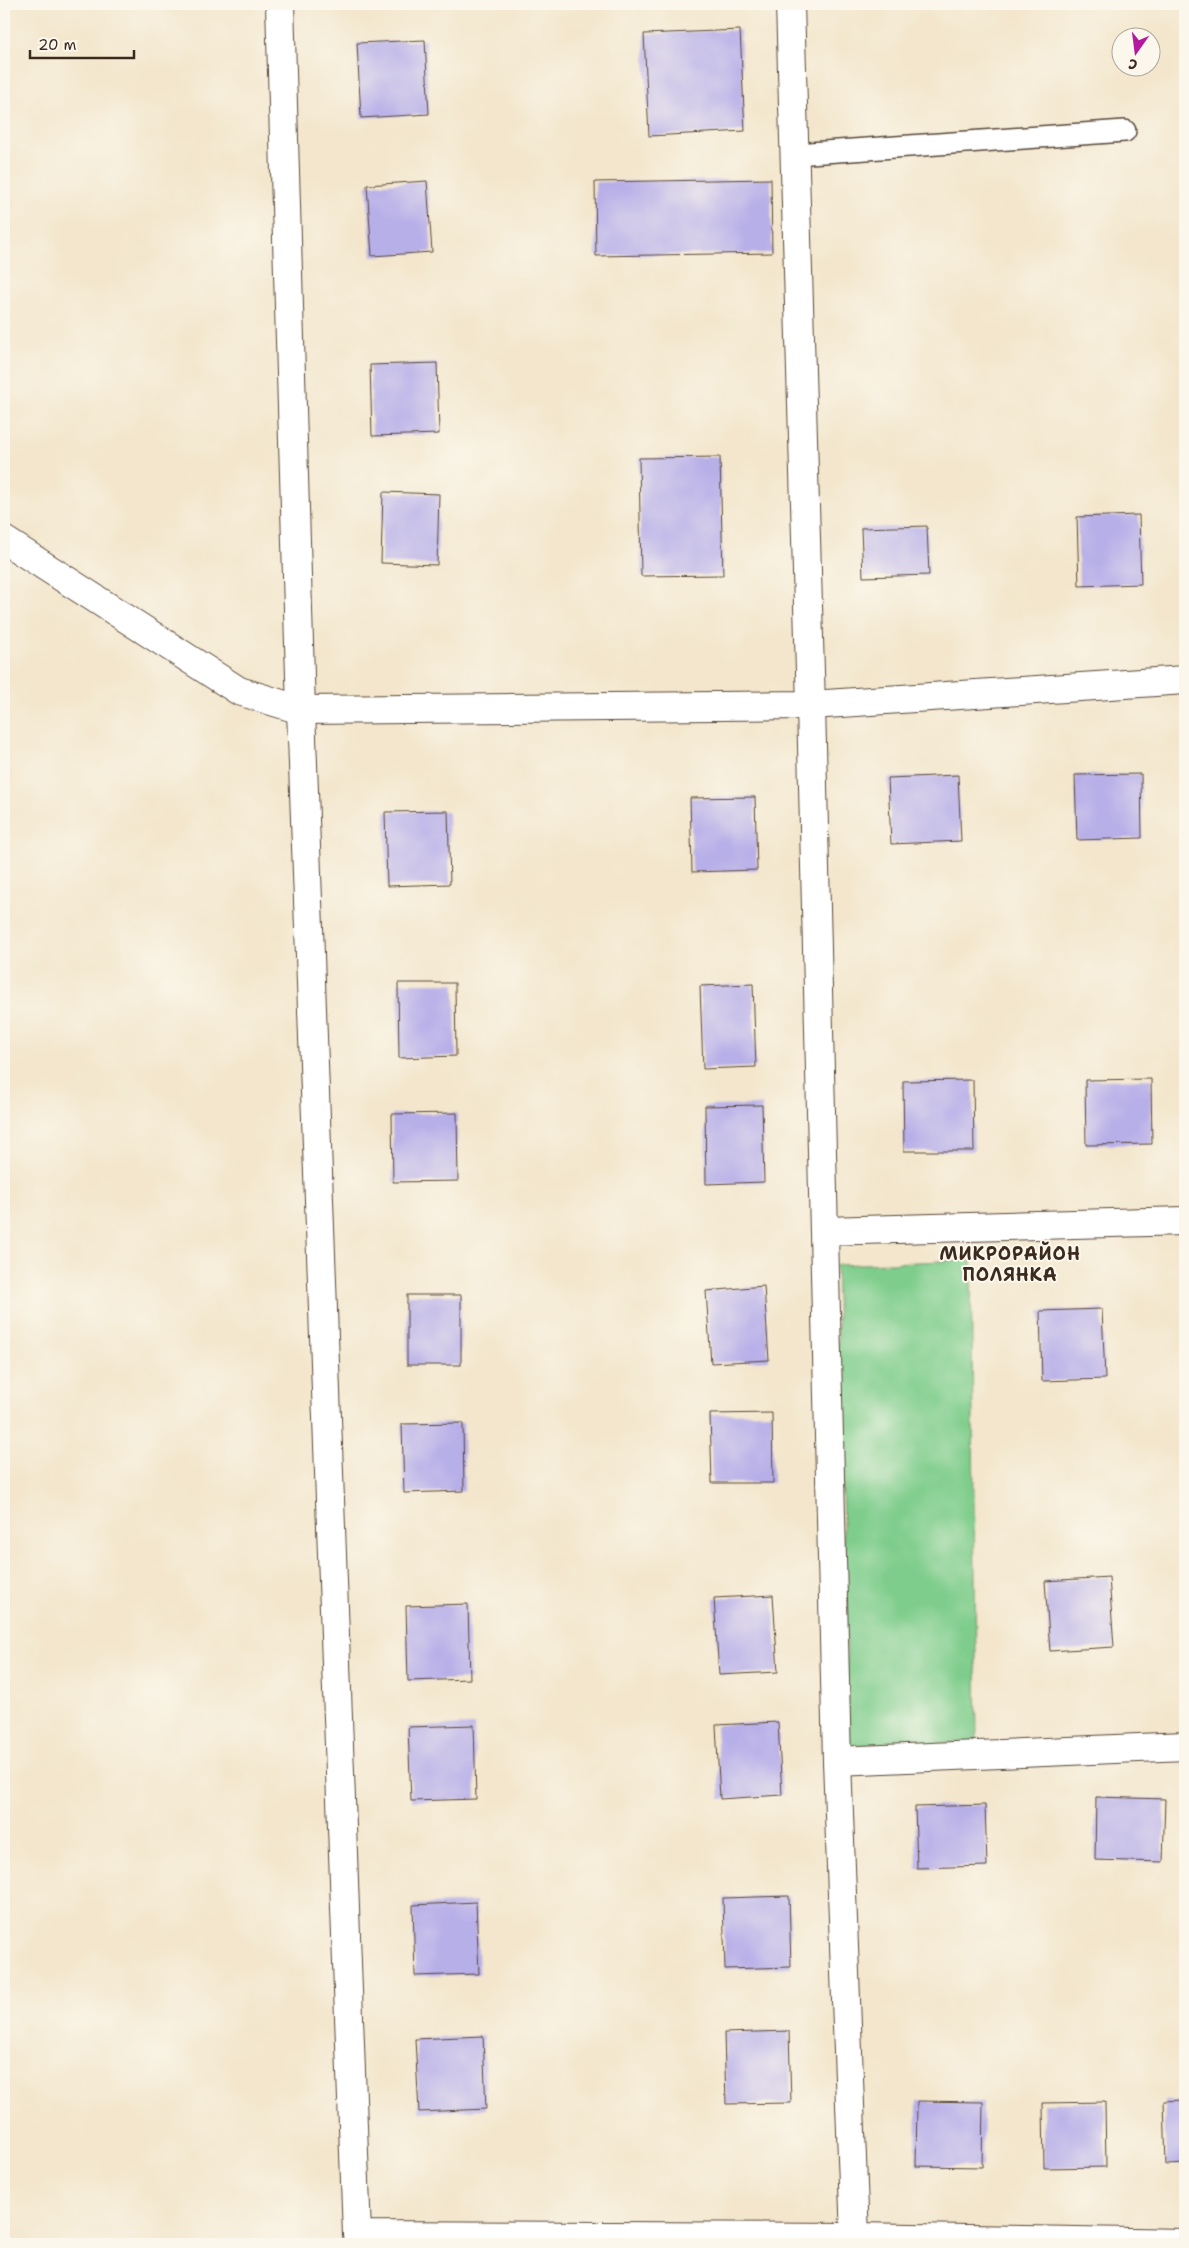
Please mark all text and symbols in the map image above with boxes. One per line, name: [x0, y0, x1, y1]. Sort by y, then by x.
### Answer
scale bar: [30, 28, 134, 60]
north arrow: [1112, 28, 1162, 78]
text: 20 m: [38, 35, 77, 55]
text: С: [1127, 55, 1139, 74]
district label: МИКРОРАЙОН ПОЛЯНКА: [939, 1241, 1081, 1287]

